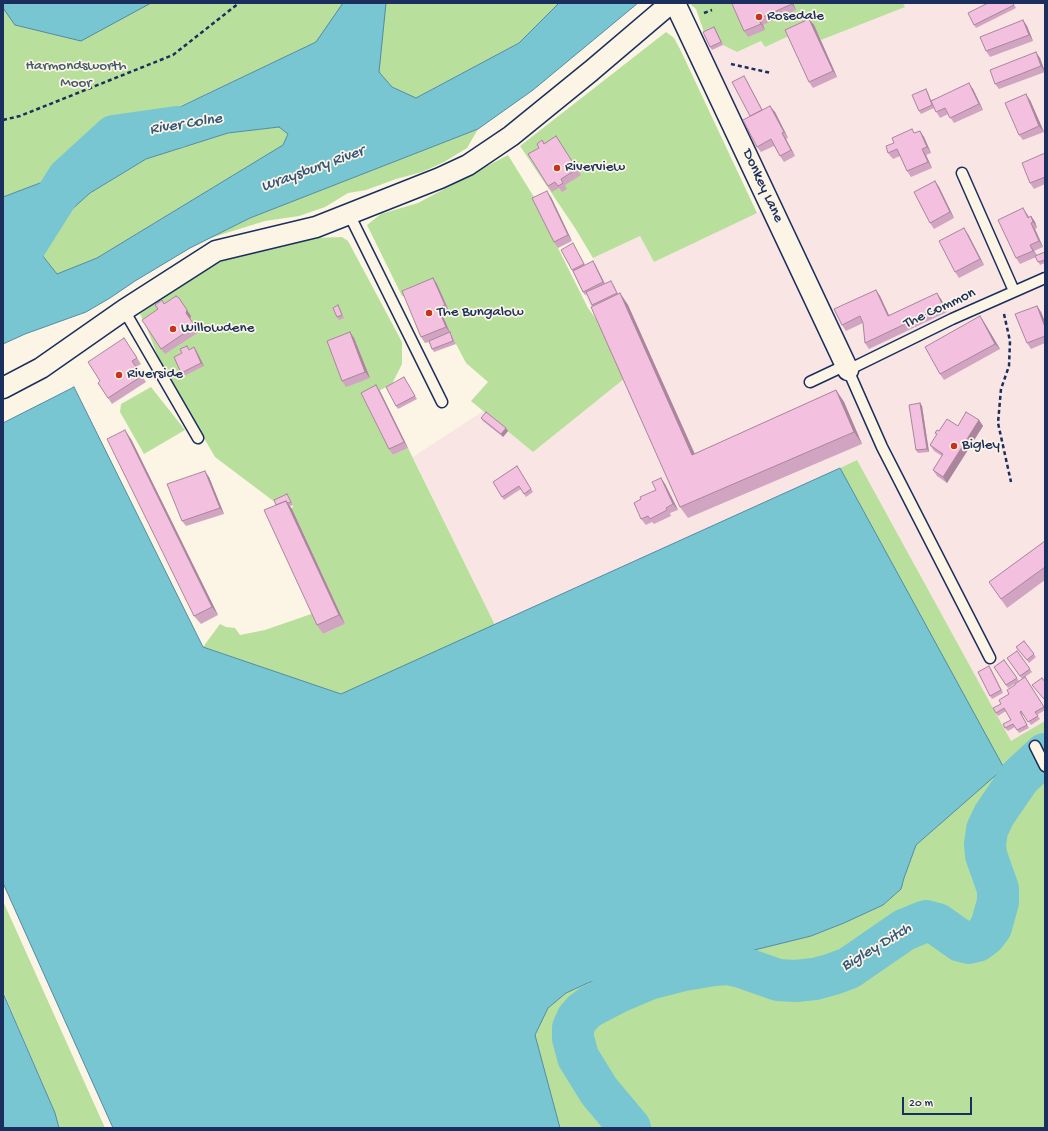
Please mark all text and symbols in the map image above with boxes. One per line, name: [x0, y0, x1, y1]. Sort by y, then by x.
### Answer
place label: Rosedale: [767, 8, 824, 26]
marker: Rosedale: [754, 12, 764, 22]
park label: Harmondsworth Moor: [26, 58, 126, 93]
water label: River Colne: [148, 110, 224, 140]
water label: Wraysbury River: [259, 143, 367, 197]
street label: Donkey Lane: [737, 147, 787, 225]
place label: Riverview: [565, 159, 625, 177]
marker: Riverview: [552, 163, 562, 173]
street label: The Common: [901, 285, 979, 333]
place label: The Bungalow: [437, 304, 524, 322]
marker: The Bungalow: [424, 308, 434, 318]
place label: Willowdene: [181, 320, 254, 338]
marker: Willowdene: [168, 324, 178, 334]
place label: Riverside: [127, 366, 183, 384]
marker: Riverside: [114, 370, 124, 380]
place label: Bigley: [962, 437, 1000, 455]
marker: Bigley: [949, 441, 959, 451]
water label: Bigley Ditch: [838, 920, 916, 976]
scale bar: [904, 1089, 974, 1115]
text: 20 m: [909, 1097, 933, 1111]

